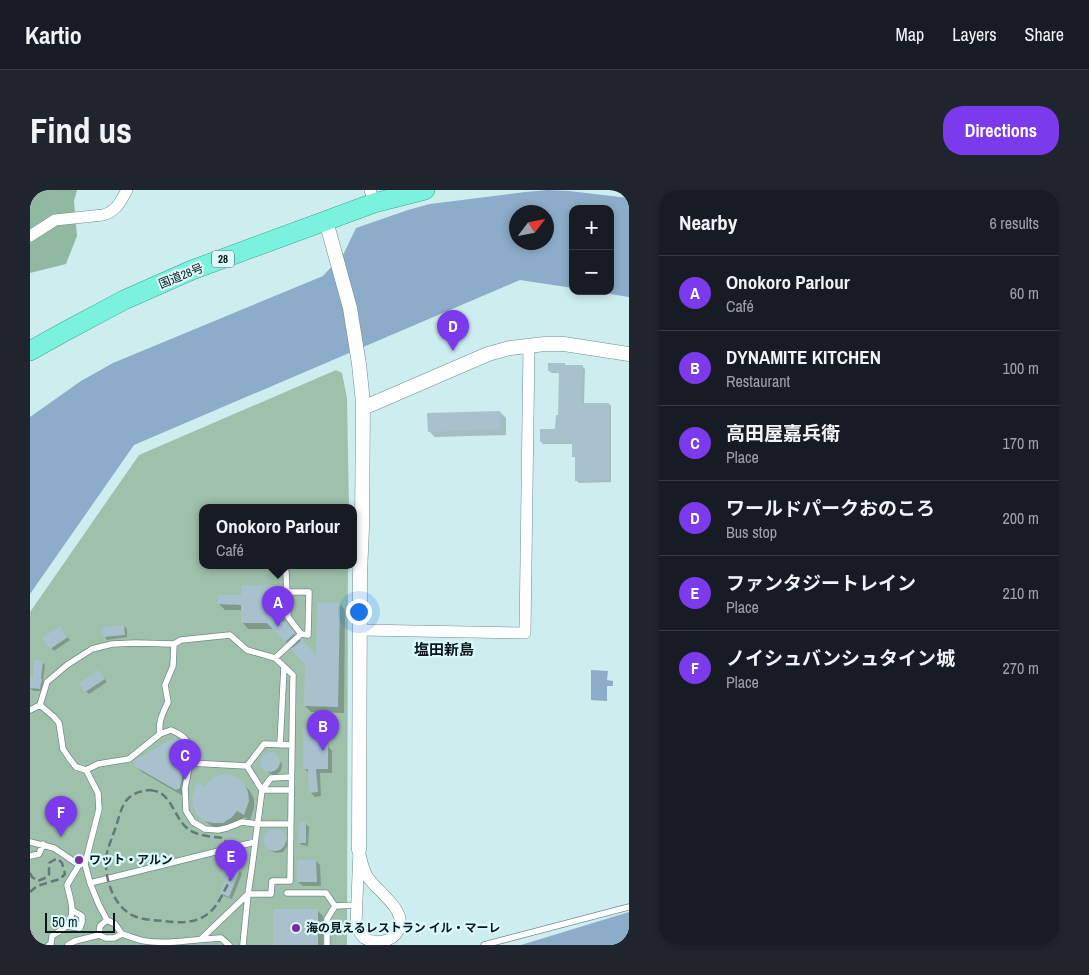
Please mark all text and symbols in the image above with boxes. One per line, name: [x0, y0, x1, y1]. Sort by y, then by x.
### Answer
text: Kartio: [25, 19, 82, 51]
text: Map: [896, 22, 924, 47]
text: Layers: [952, 22, 997, 47]
text: Share: [1025, 22, 1064, 47]
button: Directions: [943, 106, 1059, 155]
text: Find us: [30, 107, 132, 154]
north arrow: [509, 205, 554, 250]
map controls: [569, 205, 614, 295]
button: +: [569, 205, 614, 250]
text: Nearby: [679, 208, 737, 237]
text: 6 results: [989, 212, 1039, 234]
button: −: [569, 250, 614, 295]
road number: 28: [212, 251, 234, 268]
street label: 国道28号: [156, 260, 206, 292]
text: Onokoro Parlour: [726, 269, 850, 295]
text: A: [690, 282, 700, 304]
text: 60 m: [1010, 282, 1039, 304]
text: Café: [726, 295, 754, 317]
pin: D: [437, 310, 469, 351]
text: DYNAMITE KITCHEN: [726, 344, 881, 370]
text: B: [690, 357, 700, 379]
text: 100 m: [1003, 357, 1039, 379]
text: Restaurant: [726, 370, 790, 392]
text: 高田屋嘉兵衛: [726, 420, 840, 446]
text: C: [690, 432, 700, 454]
text: 170 m: [1003, 432, 1039, 454]
text: Place: [726, 446, 759, 468]
text: ワールドパークおのころ: [726, 495, 935, 521]
popup: [199, 504, 357, 569]
text: D: [690, 507, 700, 529]
text: 200 m: [1003, 507, 1039, 529]
text: Onokoro Parlour: [216, 513, 340, 539]
text: Bus stop: [726, 521, 777, 543]
text: Café: [216, 539, 244, 561]
text: ファンタジートレイン: [726, 570, 916, 596]
text: E: [691, 582, 699, 604]
text: 210 m: [1003, 582, 1039, 604]
pin: A: [262, 586, 294, 627]
text: Place: [726, 596, 759, 618]
your location: [346, 599, 372, 625]
district label: 塩田新島: [414, 639, 474, 660]
text: ノイシュバンシュタイン城: [726, 645, 955, 671]
text: F: [691, 657, 699, 679]
text: 270 m: [1003, 657, 1039, 679]
text: Place: [726, 671, 759, 693]
pin: B: [307, 710, 339, 751]
pin: C: [169, 739, 201, 780]
pin: F: [45, 796, 77, 837]
pin: E: [215, 840, 247, 881]
place label: ワット・アルン: [89, 852, 173, 868]
marker: ワット・アルン: [73, 854, 85, 866]
scale bar: [45, 910, 115, 933]
text: 50 m: [52, 913, 78, 931]
place label: 海の見えるレストラン イル・マーレ: [306, 920, 500, 936]
marker: 海の見えるレストラン イル・マーレ: [290, 922, 302, 934]

